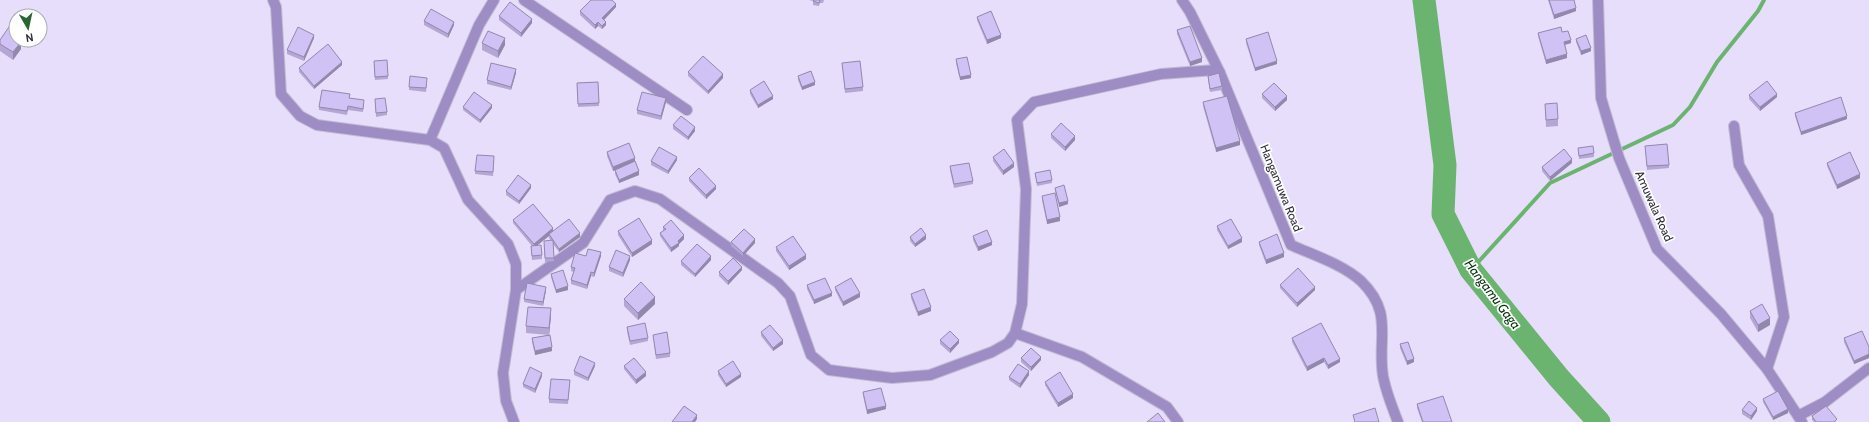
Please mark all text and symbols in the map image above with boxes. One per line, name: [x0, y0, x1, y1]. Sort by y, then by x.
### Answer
north arrow: [8, 8, 48, 48]
text: N: [25, 30, 35, 45]
street label: Hangamuwa Road: [1257, 142, 1306, 234]
street label: Amuwala Road: [1632, 168, 1677, 244]
water label: Hangamu Gaga: [1462, 256, 1524, 332]

